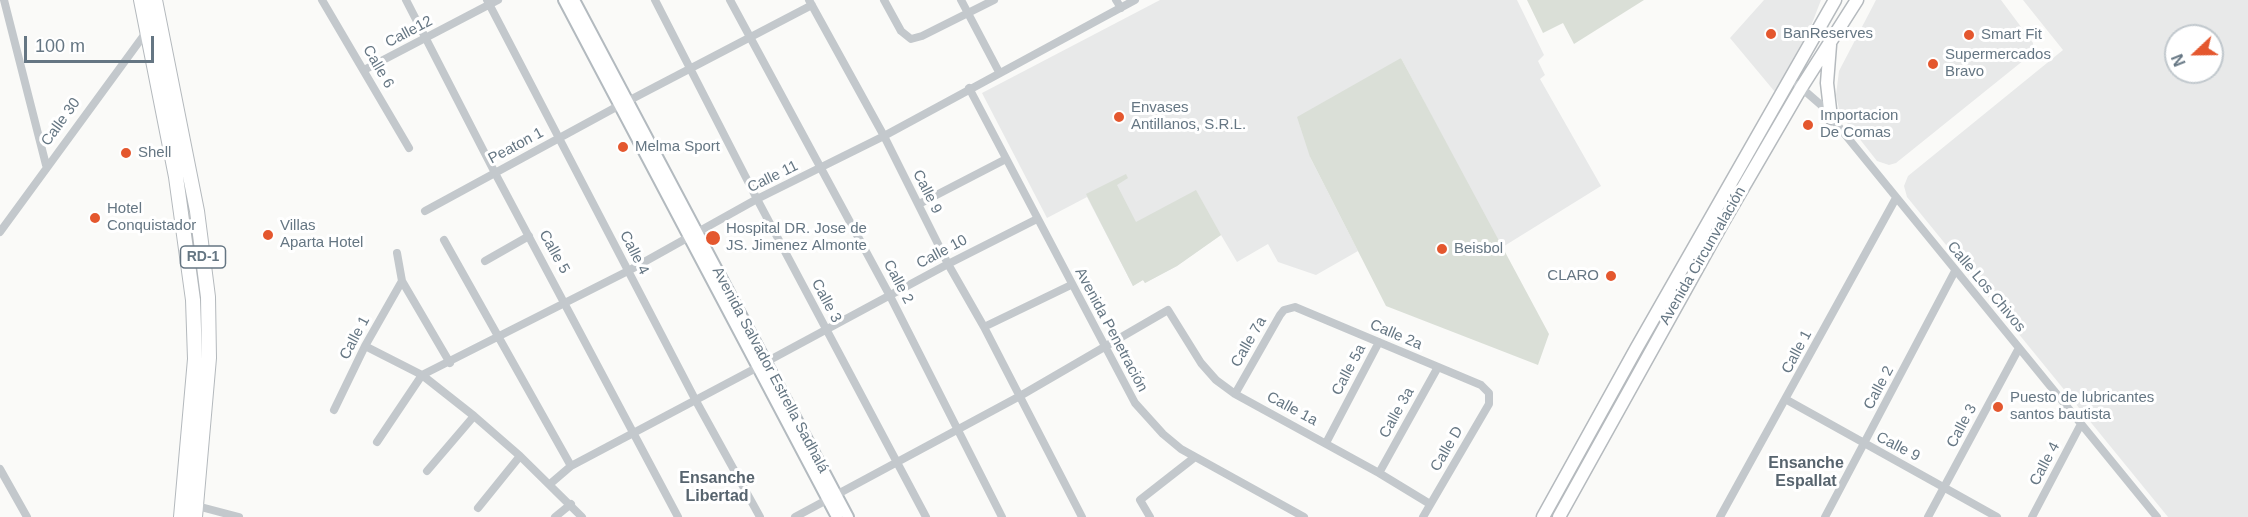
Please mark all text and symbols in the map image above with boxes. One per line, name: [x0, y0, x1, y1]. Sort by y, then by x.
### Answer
street label: Calle12: [382, 12, 436, 52]
scale bar: [27, 24, 158, 62]
north arrow: [2164, 24, 2224, 84]
place label: BanReserves: [1783, 25, 1873, 43]
place label: Smart Fit: [1981, 26, 2042, 44]
marker: BanReserves: [1764, 27, 1778, 41]
marker: Smart Fit: [1962, 28, 1976, 42]
text: 100 m: [35, 36, 85, 56]
street label: Calle 6: [359, 42, 397, 92]
place label: Supermercados Bravo: [1945, 46, 2051, 81]
text: N: [2169, 52, 2189, 69]
marker: Supermercados Bravo: [1926, 57, 1940, 71]
street label: Calle 30: [38, 94, 84, 150]
place label: Envases Antillanos, S.R.L.: [1131, 99, 1246, 134]
place label: Importacion De Comas: [1820, 107, 1898, 142]
marker: Envases Antillanos, S.R.L.: [1112, 110, 1126, 124]
marker: Importacion De Comas: [1801, 118, 1815, 132]
street label: Peaton 1: [485, 124, 547, 168]
place label: Melma Sport: [635, 138, 720, 156]
marker: Melma Sport: [616, 140, 630, 154]
place label: Shell: [138, 144, 171, 162]
marker: Shell: [119, 146, 133, 160]
street label: Calle 11: [745, 157, 801, 197]
street label: Calle 9: [908, 167, 946, 217]
street label: Avenida Circunvalación: [1656, 184, 1750, 328]
place label: Hotel Conquistador: [107, 200, 196, 235]
marker: Hotel Conquistador: [88, 211, 102, 225]
place label: Villas Aparta Hotel: [280, 217, 363, 252]
place label: Hospital DR. Jose de JS. Jimenez Almonte: [726, 220, 867, 255]
street label: Calle 5: [535, 227, 573, 277]
marker: Villas Aparta Hotel: [261, 228, 275, 242]
street label: Calle 4: [615, 228, 653, 278]
marker: Hospital DR. Jose de JS. Jimenez Almonte: [704, 229, 722, 247]
street label: Calle 10: [913, 231, 971, 273]
street label: Calle Los Chivos: [1943, 238, 2029, 336]
place label: Beisbol: [1454, 240, 1503, 258]
marker: Beisbol: [1435, 242, 1449, 256]
road number: RD-1: [180, 246, 226, 268]
street label: Calle 2: [879, 257, 917, 307]
street label: Avenida Salvador Estrella Sadhalá: [708, 264, 832, 476]
street label: Avenida Penetración: [1071, 265, 1151, 395]
place label: CLARO: [1547, 267, 1599, 285]
marker: CLARO: [1604, 269, 1618, 283]
street label: Calle 3: [807, 276, 845, 326]
street label: Calle 1: [336, 313, 374, 363]
street label: Calle 7a: [1227, 314, 1271, 370]
street label: Calle 2a: [1367, 316, 1425, 354]
street label: Calle 1: [1778, 327, 1816, 377]
street label: Calle 5a: [1328, 341, 1370, 399]
street label: Calle 2: [1860, 363, 1898, 413]
street label: Calle 3a: [1376, 385, 1418, 441]
street label: Calle 1a: [1263, 388, 1321, 430]
place label: Puesto de lubricantes santos bautista: [2010, 389, 2154, 424]
marker: Puesto de lubricantes santos bautista: [1991, 400, 2005, 414]
street label: Calle 3: [1943, 401, 1981, 451]
street label: Calle D: [1427, 423, 1467, 475]
street label: Calle 9: [1873, 428, 1923, 466]
street label: Calle 4: [2026, 439, 2064, 489]
district label: Ensanche Espallat: [1768, 454, 1844, 492]
district label: Ensanche Libertad: [679, 469, 755, 507]

